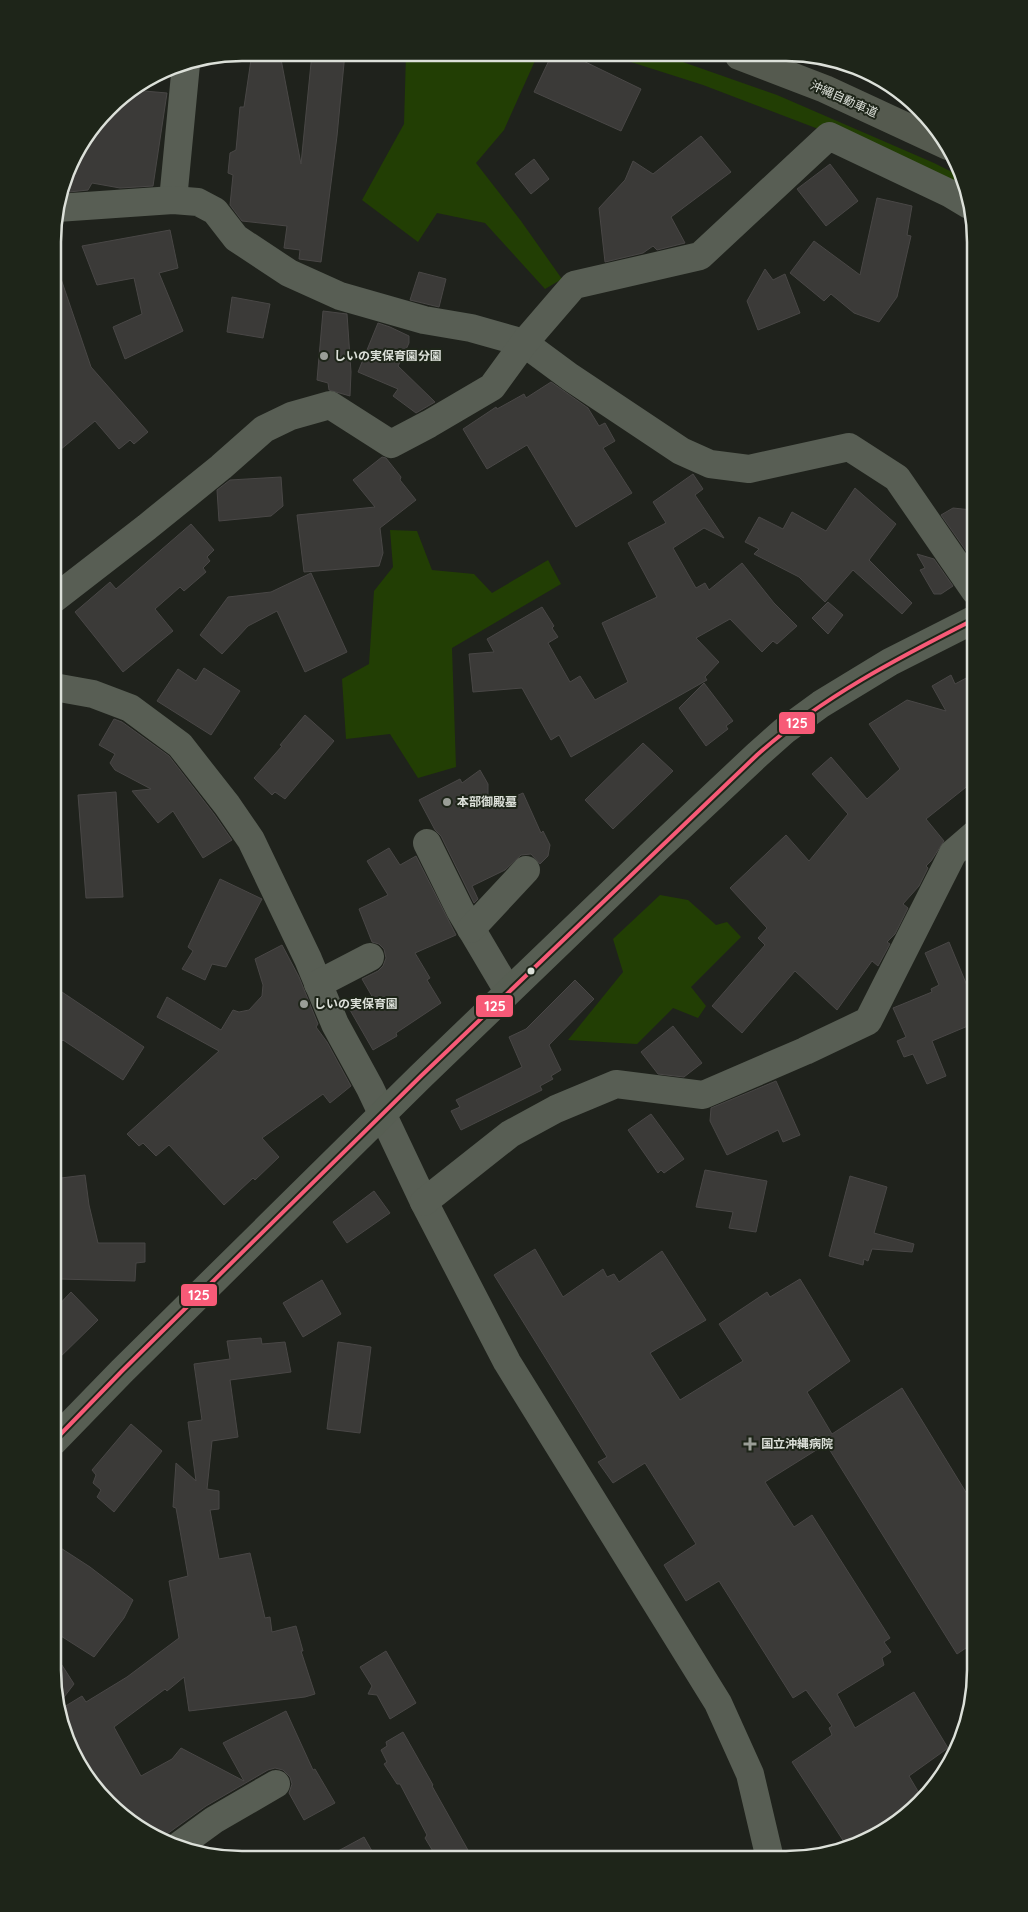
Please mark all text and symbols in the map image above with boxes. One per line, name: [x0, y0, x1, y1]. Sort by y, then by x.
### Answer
street label: 沖縄自動車道: [808, 77, 880, 120]
place label: しいの実保育園分園: [334, 348, 442, 363]
marker: しいの実保育園分園: [318, 350, 330, 362]
line badge: 125: [778, 711, 816, 735]
text: 125: [786, 714, 808, 732]
place label: 本部御殿墓: [457, 794, 517, 809]
marker: 本部御殿墓: [441, 796, 453, 808]
unlabelled marker: [526, 966, 536, 976]
line badge: 125: [475, 994, 514, 1018]
place label: しいの実保育園: [314, 996, 398, 1011]
text: 125: [484, 997, 506, 1015]
marker: しいの実保育園: [298, 998, 310, 1010]
line badge: 125: [180, 1283, 218, 1307]
text: 125: [188, 1286, 210, 1304]
place label: 国立沖縄病院: [761, 1436, 833, 1451]
marker: 国立沖縄病院: [743, 1437, 757, 1451]

